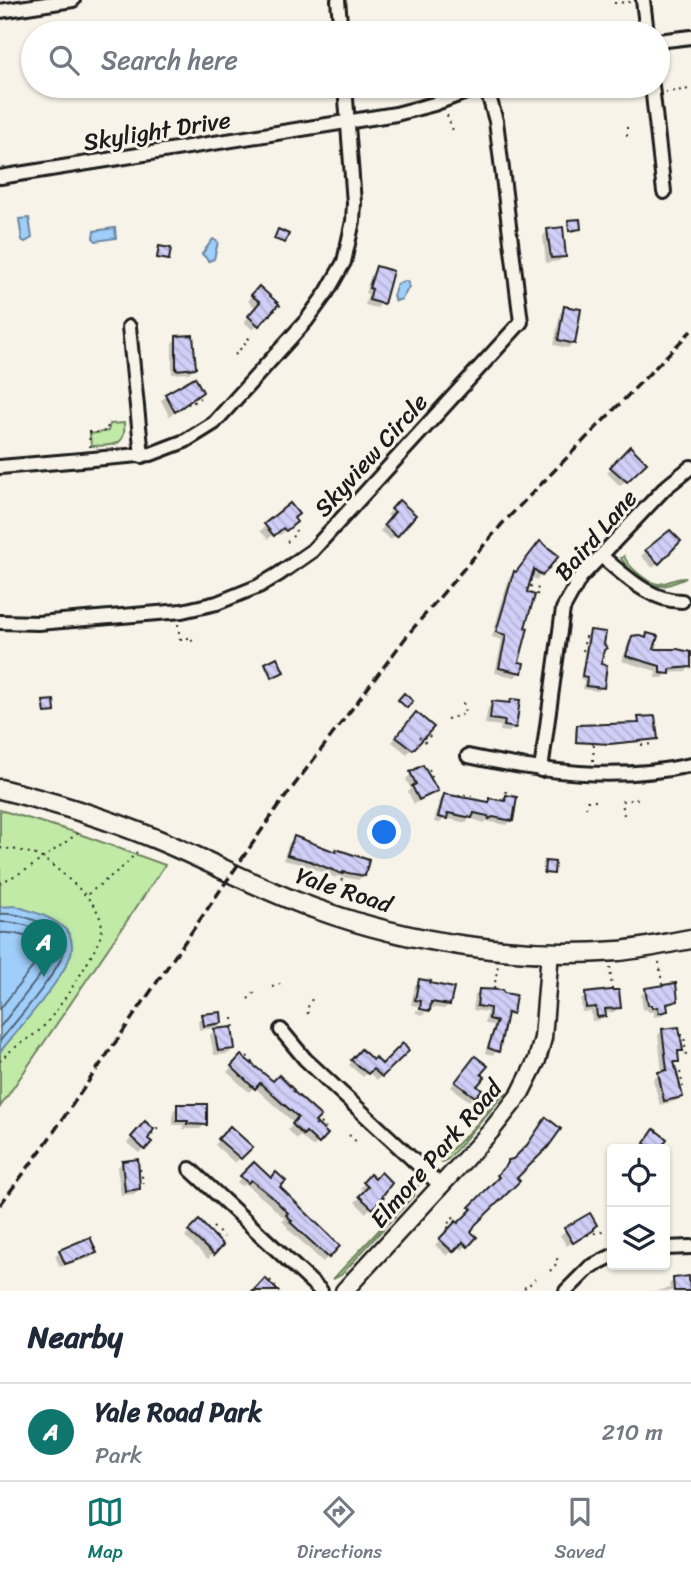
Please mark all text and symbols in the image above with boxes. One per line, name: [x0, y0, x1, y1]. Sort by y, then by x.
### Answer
search box: [21, 21, 670, 98]
text: Search here: [101, 37, 238, 83]
icon: search: [45, 41, 83, 79]
street label: Skylight Drive: [80, 99, 234, 163]
street label: Skyview Circle: [303, 383, 439, 527]
street label: Baird Lane: [544, 479, 648, 591]
your location: [367, 815, 401, 849]
street label: Yale Road: [290, 855, 399, 926]
pin: A: [21, 919, 67, 977]
street label: Elmore Park Road: [359, 1069, 514, 1238]
map controls: [607, 1144, 670, 1270]
button: locate: [607, 1144, 670, 1207]
button: layers: [607, 1207, 670, 1270]
text: Nearby: [28, 1310, 123, 1364]
text: Yale Road Park: [95, 1389, 262, 1435]
text: A: [43, 1412, 59, 1453]
text: 210 m: [602, 1412, 663, 1453]
text: Park: [95, 1435, 142, 1476]
tab: Map: [86, 1493, 124, 1568]
tab: Directions: [297, 1493, 382, 1568]
tab: Saved: [555, 1493, 605, 1568]

